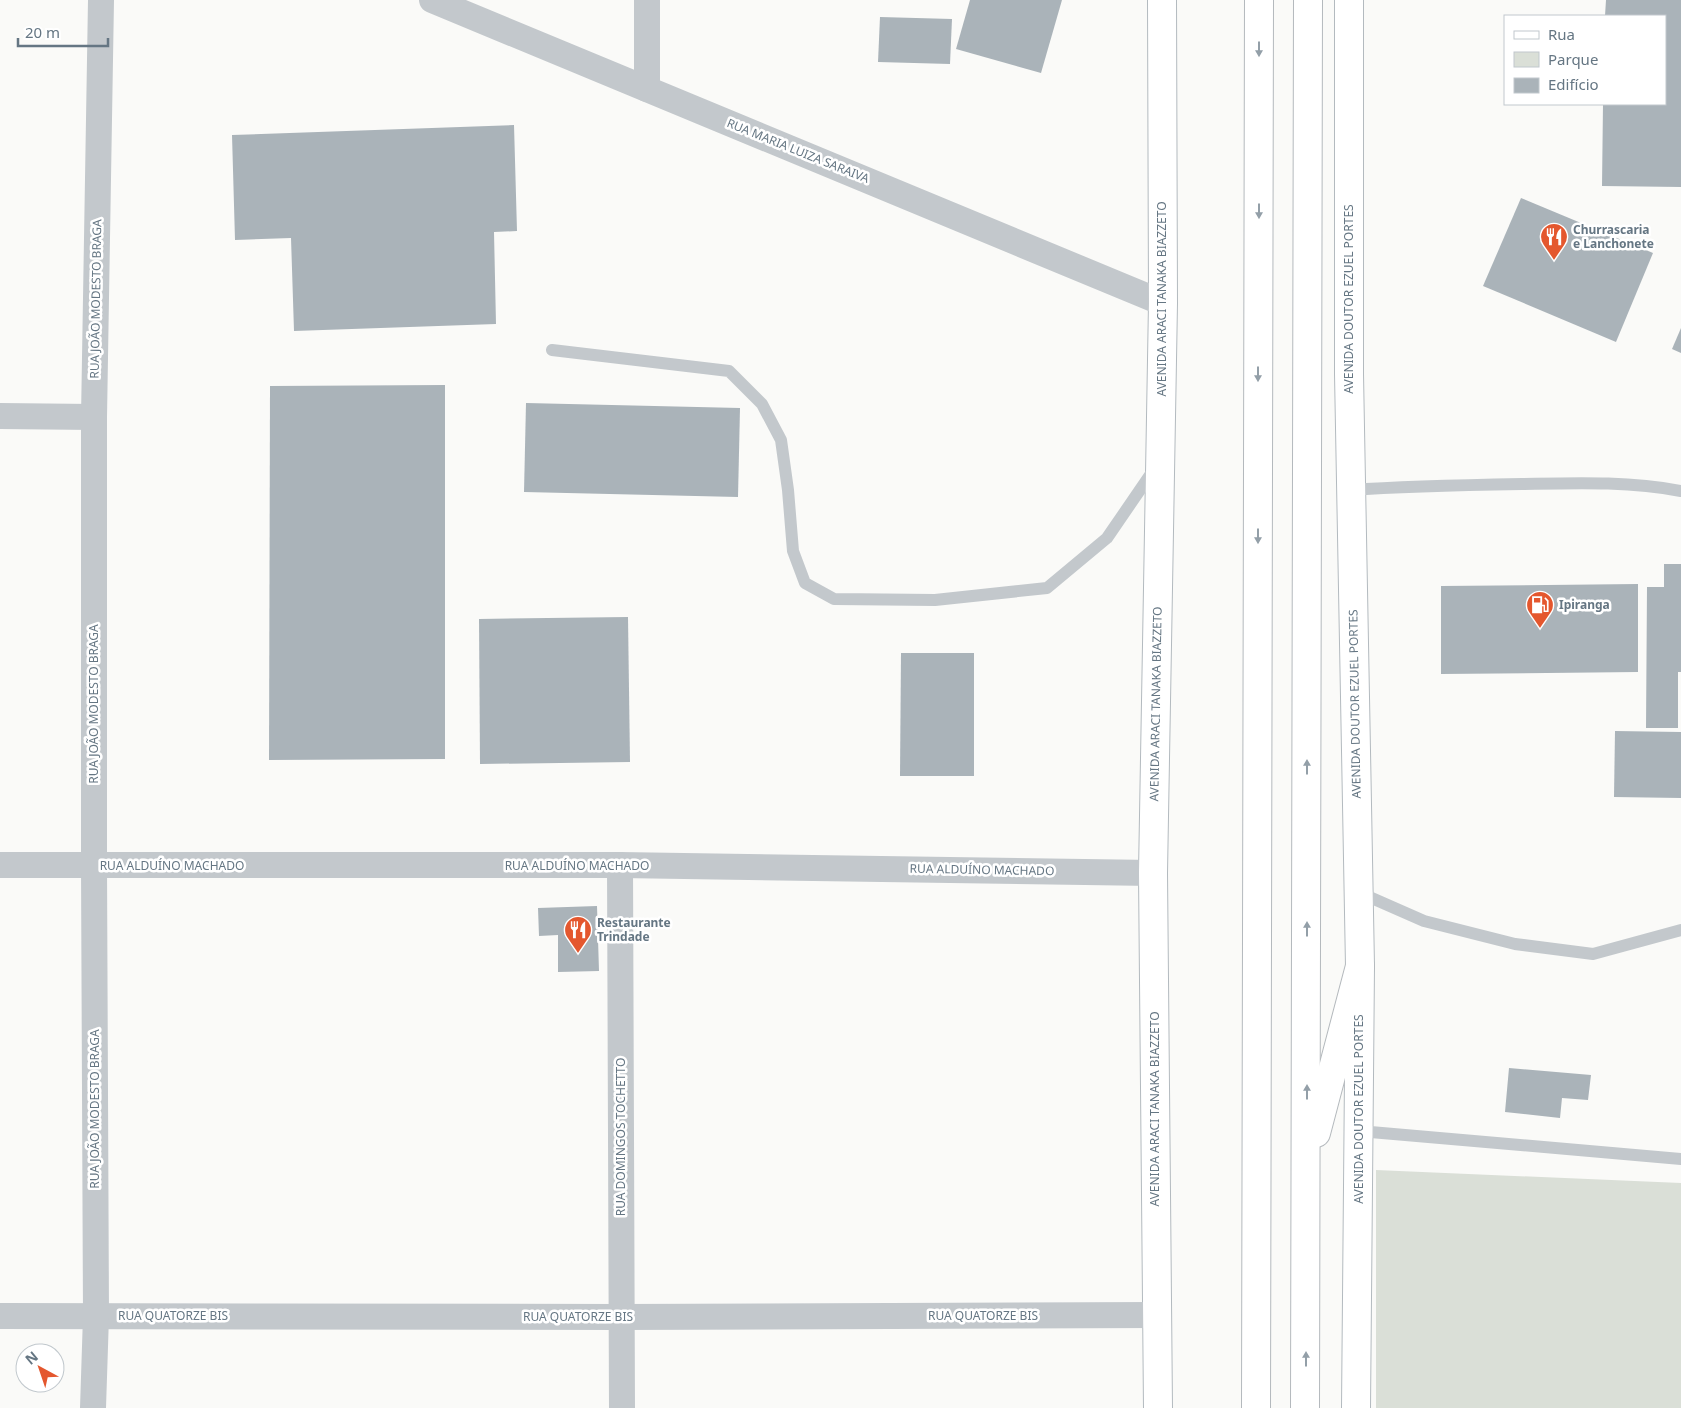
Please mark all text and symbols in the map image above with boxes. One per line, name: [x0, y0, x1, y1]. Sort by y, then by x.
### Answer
scale bar: [18, 15, 108, 47]
legend: [1504, 15, 1666, 105]
text: 20 m: [25, 22, 60, 42]
text: Rua: [1548, 24, 1575, 44]
one-way arrow: [1255, 41, 1263, 57]
text: Parque: [1548, 49, 1598, 69]
text: Edifício: [1548, 74, 1599, 94]
street label: RUA MARIA LUIZA SARAIVA: [724, 114, 872, 187]
street label: AVENIDA ARACI TANAKA BIAZZETO: [1153, 201, 1170, 397]
one-way arrow: [1255, 203, 1263, 219]
street label: AVENIDA DOUTOR EZUEL PORTES: [1340, 204, 1357, 394]
street label: RUA JOÃO MODESTO BRAGA: [86, 219, 105, 379]
place label: Churrascaria e Lanchonete: [1573, 221, 1654, 252]
restaurant icon: Churrascaria e Lanchonete: [1539, 222, 1569, 261]
one-way arrow: [1254, 366, 1262, 382]
one-way arrow: [1254, 528, 1262, 544]
fuel station icon: Ipiranga: [1525, 590, 1555, 629]
place label: Ipiranga: [1559, 596, 1610, 613]
street label: AVENIDA ARACI TANAKA BIAZZETO: [1145, 606, 1166, 802]
street label: AVENIDA DOUTOR EZUEL PORTES: [1344, 609, 1365, 799]
street label: RUA JOÃO MODESTO BRAGA: [85, 624, 102, 784]
one-way arrow: [1303, 759, 1311, 775]
street label: RUA ALDUÍNO MACHADO: [100, 857, 244, 874]
street label: RUA ALDUÍNO MACHADO: [505, 857, 649, 874]
street label: RUA ALDUÍNO MACHADO: [910, 860, 1054, 879]
place label: Restaurante Trindade: [597, 914, 671, 945]
restaurant icon: Restaurante Trindade: [563, 915, 593, 954]
one-way arrow: [1303, 921, 1311, 937]
street label: AVENIDA ARACI TANAKA BIAZZETO: [1146, 1011, 1163, 1207]
street label: AVENIDA DOUTOR EZUEL PORTES: [1350, 1014, 1367, 1204]
street label: RUA JOÃO MODESTO BRAGA: [86, 1029, 103, 1189]
street label: RUA DOMINGOS TOCHETTO: [612, 1058, 629, 1216]
one-way arrow: [1303, 1084, 1311, 1100]
street label: RUA QUATORZE BIS: [118, 1307, 228, 1324]
street label: RUA QUATORZE BIS: [928, 1307, 1038, 1324]
street label: RUA QUATORZE BIS: [523, 1308, 633, 1325]
north arrow: [15, 1343, 65, 1393]
text: N: [21, 1347, 42, 1369]
one-way arrow: [1302, 1351, 1310, 1367]

